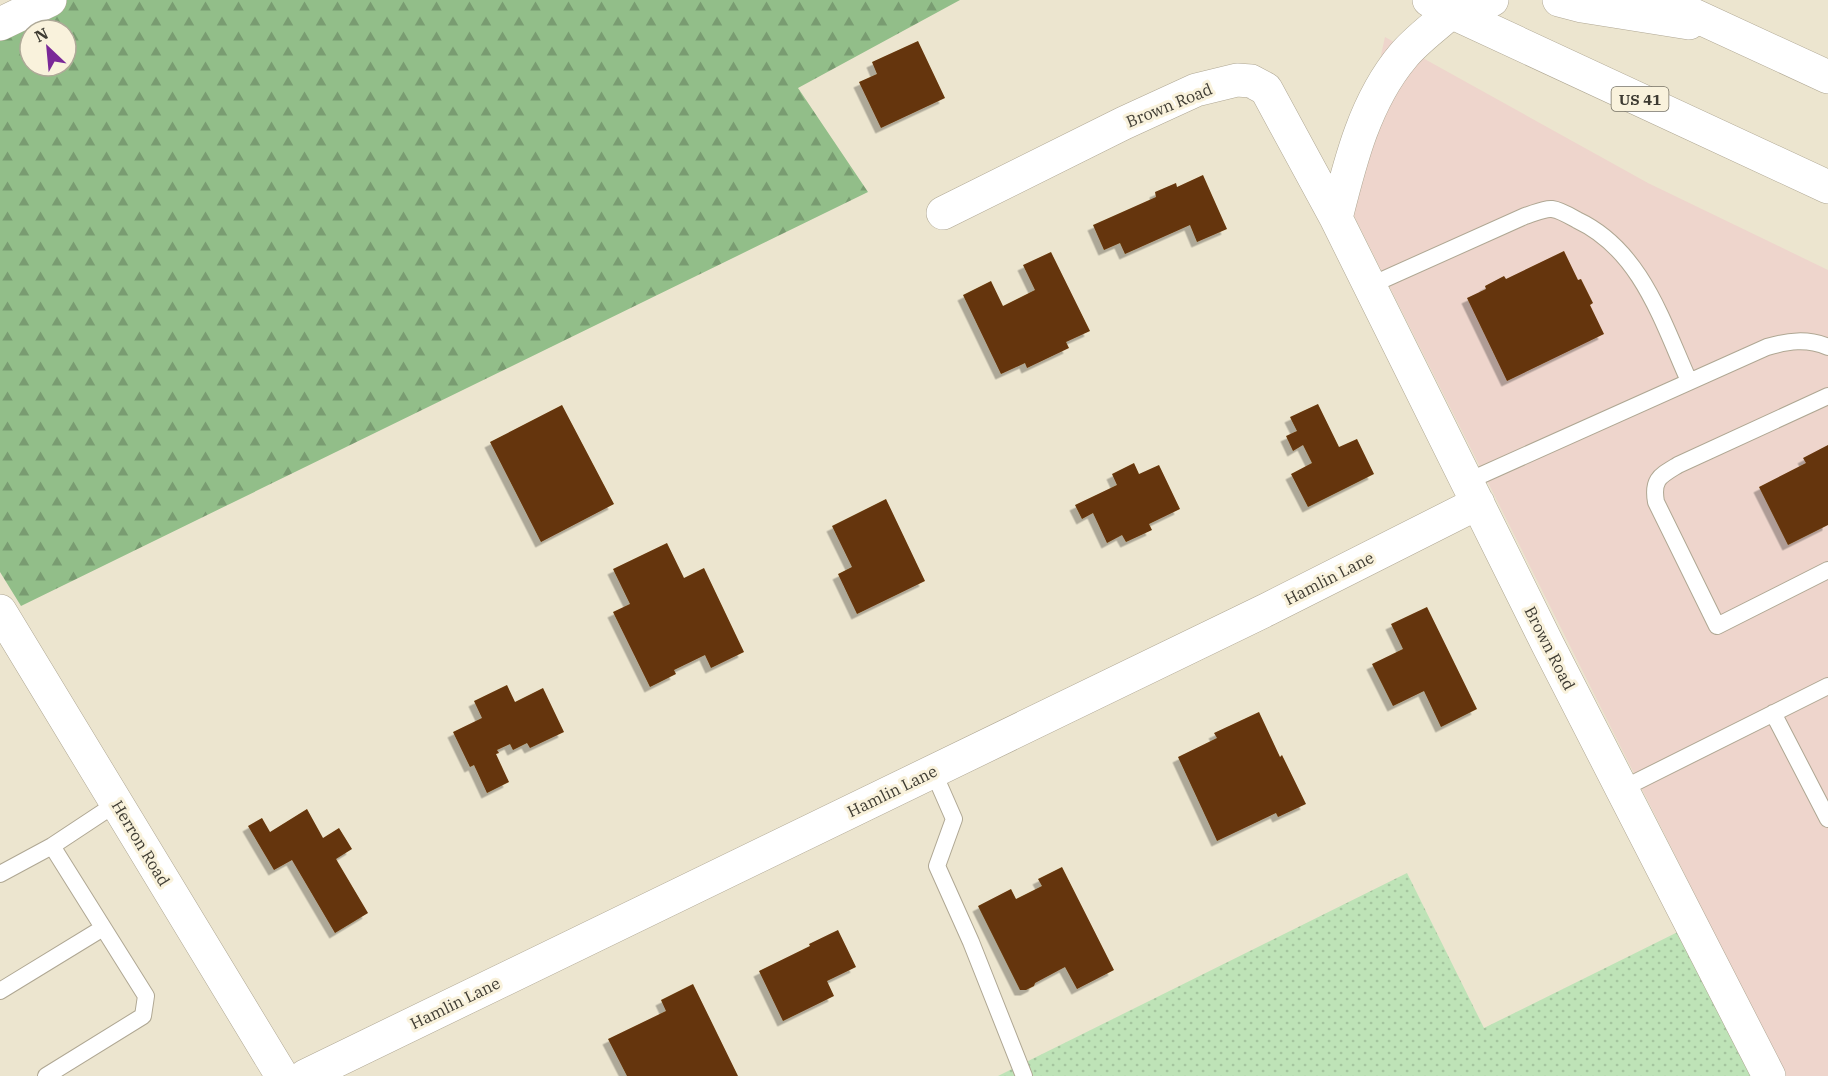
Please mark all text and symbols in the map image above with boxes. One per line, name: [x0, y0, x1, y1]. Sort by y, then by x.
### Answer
north arrow: [18, 18, 78, 78]
text: N: [31, 23, 51, 46]
street label: Brown Road: [1123, 79, 1215, 131]
road number: US 41: [1612, 87, 1668, 111]
street label: Hamlin Lane: [1281, 547, 1377, 609]
street label: Brown Road: [1520, 603, 1580, 693]
street label: Hamlin Lane: [844, 761, 940, 821]
street label: Herron Road: [108, 797, 175, 890]
street label: Hamlin Lane: [407, 973, 503, 1033]

